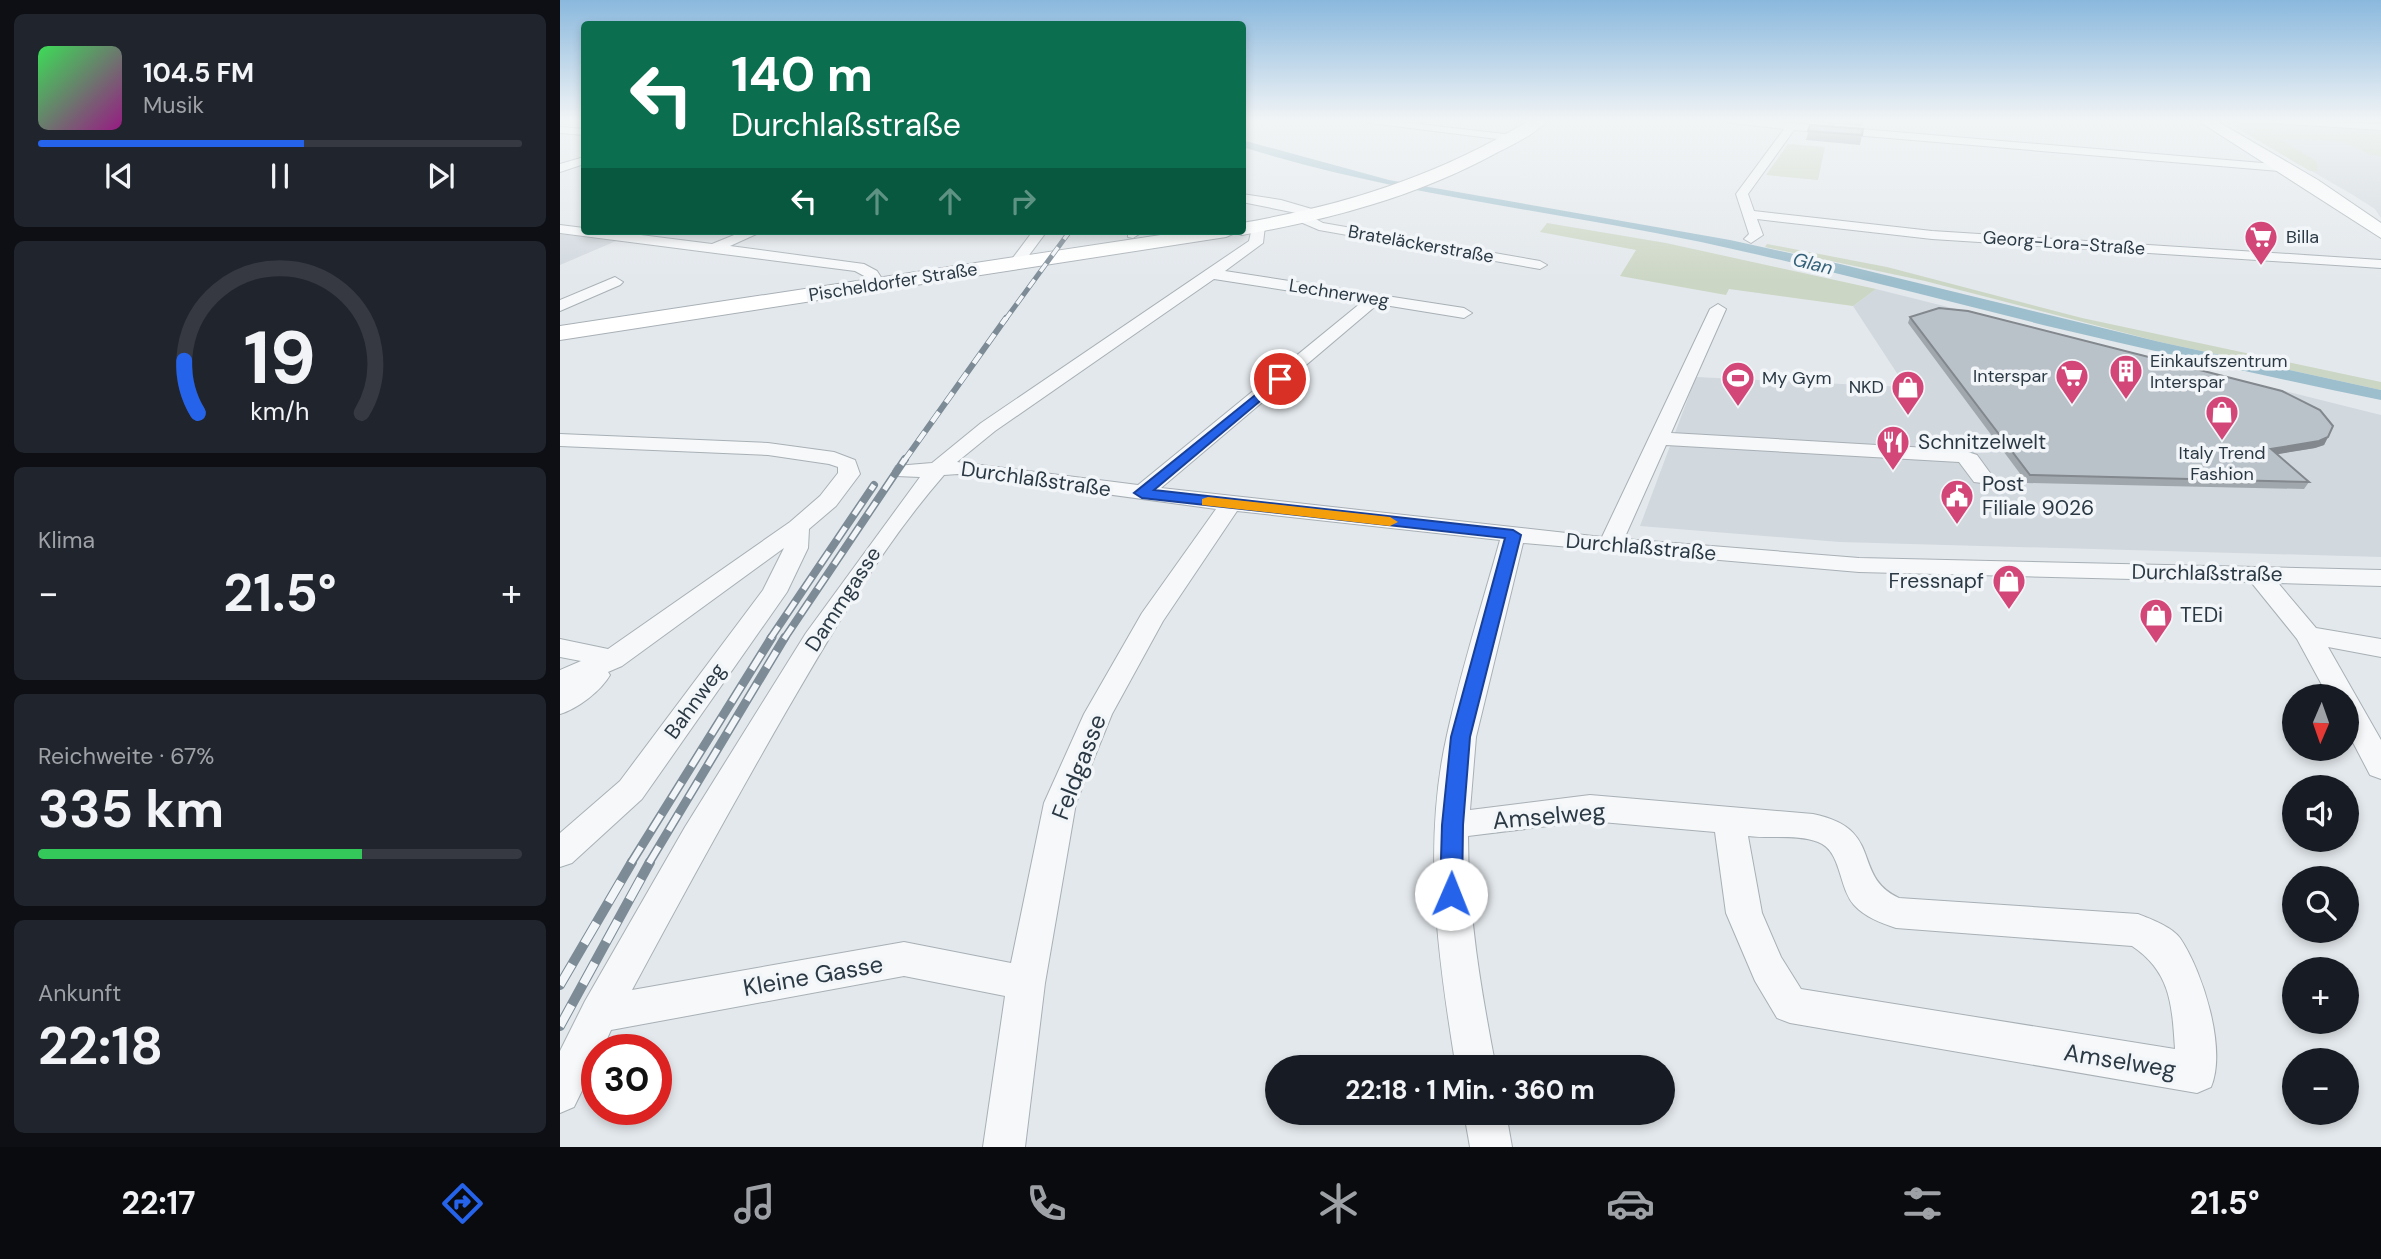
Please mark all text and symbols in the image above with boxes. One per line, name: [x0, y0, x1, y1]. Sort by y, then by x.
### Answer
text: 140 m: [731, 42, 873, 106]
icon: left: [616, 49, 707, 140]
text: 104.5 FM: [143, 56, 254, 90]
text: Musik: [143, 90, 204, 120]
text: Durchlaßstraße: [731, 104, 961, 146]
icon: previous: [100, 157, 138, 195]
icon: pause: [261, 157, 299, 195]
icon: next: [422, 157, 460, 195]
icon: left: [785, 182, 823, 220]
icon: ahead: [858, 182, 896, 220]
icon: ahead: [931, 182, 969, 220]
icon: right: [1004, 182, 1042, 220]
supermarket icon: Billa: [2242, 218, 2280, 267]
street label: Brateläckerstraße: [1346, 219, 1496, 269]
street label: Georg-Lora-Straße: [1982, 225, 2146, 261]
place label: Billa: [2286, 225, 2319, 249]
water label: Glan: [1790, 247, 1835, 280]
street label: Pischeldorfer Straße: [807, 257, 979, 307]
street label: Lechnerweg: [1287, 273, 1391, 313]
text: 19: [244, 311, 316, 406]
pin: [1250, 349, 1310, 409]
place label: Einkaufszentrum Interspar: [2150, 349, 2288, 394]
building icon: Einkaufszentrum Interspar: [2107, 352, 2145, 401]
supermarket icon: Interspar: [2053, 357, 2091, 406]
sports icon: My Gym: [1719, 359, 1757, 408]
icon: arrive: [1261, 360, 1299, 398]
place label: Interspar: [1973, 364, 2048, 388]
place label: My Gym: [1762, 366, 1832, 390]
shop icon: NKD: [1889, 368, 1927, 417]
place label: NKD: [1849, 375, 1884, 399]
shop icon: Italy Trend Fashion: [2203, 393, 2241, 442]
text: km/h: [250, 395, 310, 428]
restaurant icon: Schnitzelwelt: [1874, 423, 1912, 472]
place label: Schnitzelwelt: [1918, 428, 2046, 456]
place label: Italy Trend Fashion: [2178, 441, 2266, 486]
street label: Durchlaßstraße: [959, 455, 1113, 503]
place label: Post Filiale 9026: [1982, 470, 2094, 522]
public building icon: Post Filiale 9026: [1938, 477, 1976, 526]
text: Klima: [38, 525, 95, 555]
street label: Durchlaßstraße: [1565, 526, 1717, 568]
street label: Dammgasse: [799, 541, 887, 657]
street label: Durchlaßstraße: [2131, 558, 2283, 588]
text: 21.5°: [223, 559, 337, 627]
shop icon: Fressnapf: [1990, 562, 2028, 611]
place label: Fressnapf: [1889, 567, 1984, 595]
text: −: [38, 568, 59, 618]
text: +: [501, 568, 522, 618]
shop icon: TEDi: [2137, 596, 2175, 645]
place label: TEDi: [2180, 601, 2223, 629]
street label: Bahnweg: [658, 657, 732, 745]
north arrow: [2282, 684, 2359, 761]
map controls: [2282, 684, 2359, 1125]
street label: Feldgasse: [1044, 710, 1113, 824]
text: Reichweite · 67%: [38, 741, 214, 771]
text: 335 km: [38, 775, 224, 843]
button: sound: [2282, 775, 2359, 852]
street label: Amselweg: [1491, 795, 1607, 836]
position arrow: [1414, 857, 1488, 931]
button: search: [2282, 866, 2359, 943]
street label: Kleine Gasse: [741, 948, 885, 1003]
button: +: [2282, 957, 2359, 1034]
text: Ankunft: [38, 978, 121, 1008]
text: 22:18: [38, 1012, 163, 1080]
speed limit sign: 30: [581, 1034, 672, 1125]
street label: Amselweg: [2062, 1036, 2178, 1085]
button: −: [2282, 1048, 2359, 1125]
text: 22:18 · 1 Min. · 360 m: [1345, 1073, 1595, 1107]
icon: directions: [438, 1179, 487, 1228]
icon: music: [730, 1179, 779, 1228]
icon: phone: [1022, 1179, 1071, 1228]
icon: climate: [1314, 1179, 1363, 1228]
icon: car: [1606, 1179, 1655, 1228]
icon: filters: [1898, 1179, 1947, 1228]
text: 22:17: [121, 1182, 195, 1224]
text: 21.5°: [2190, 1182, 2260, 1224]

